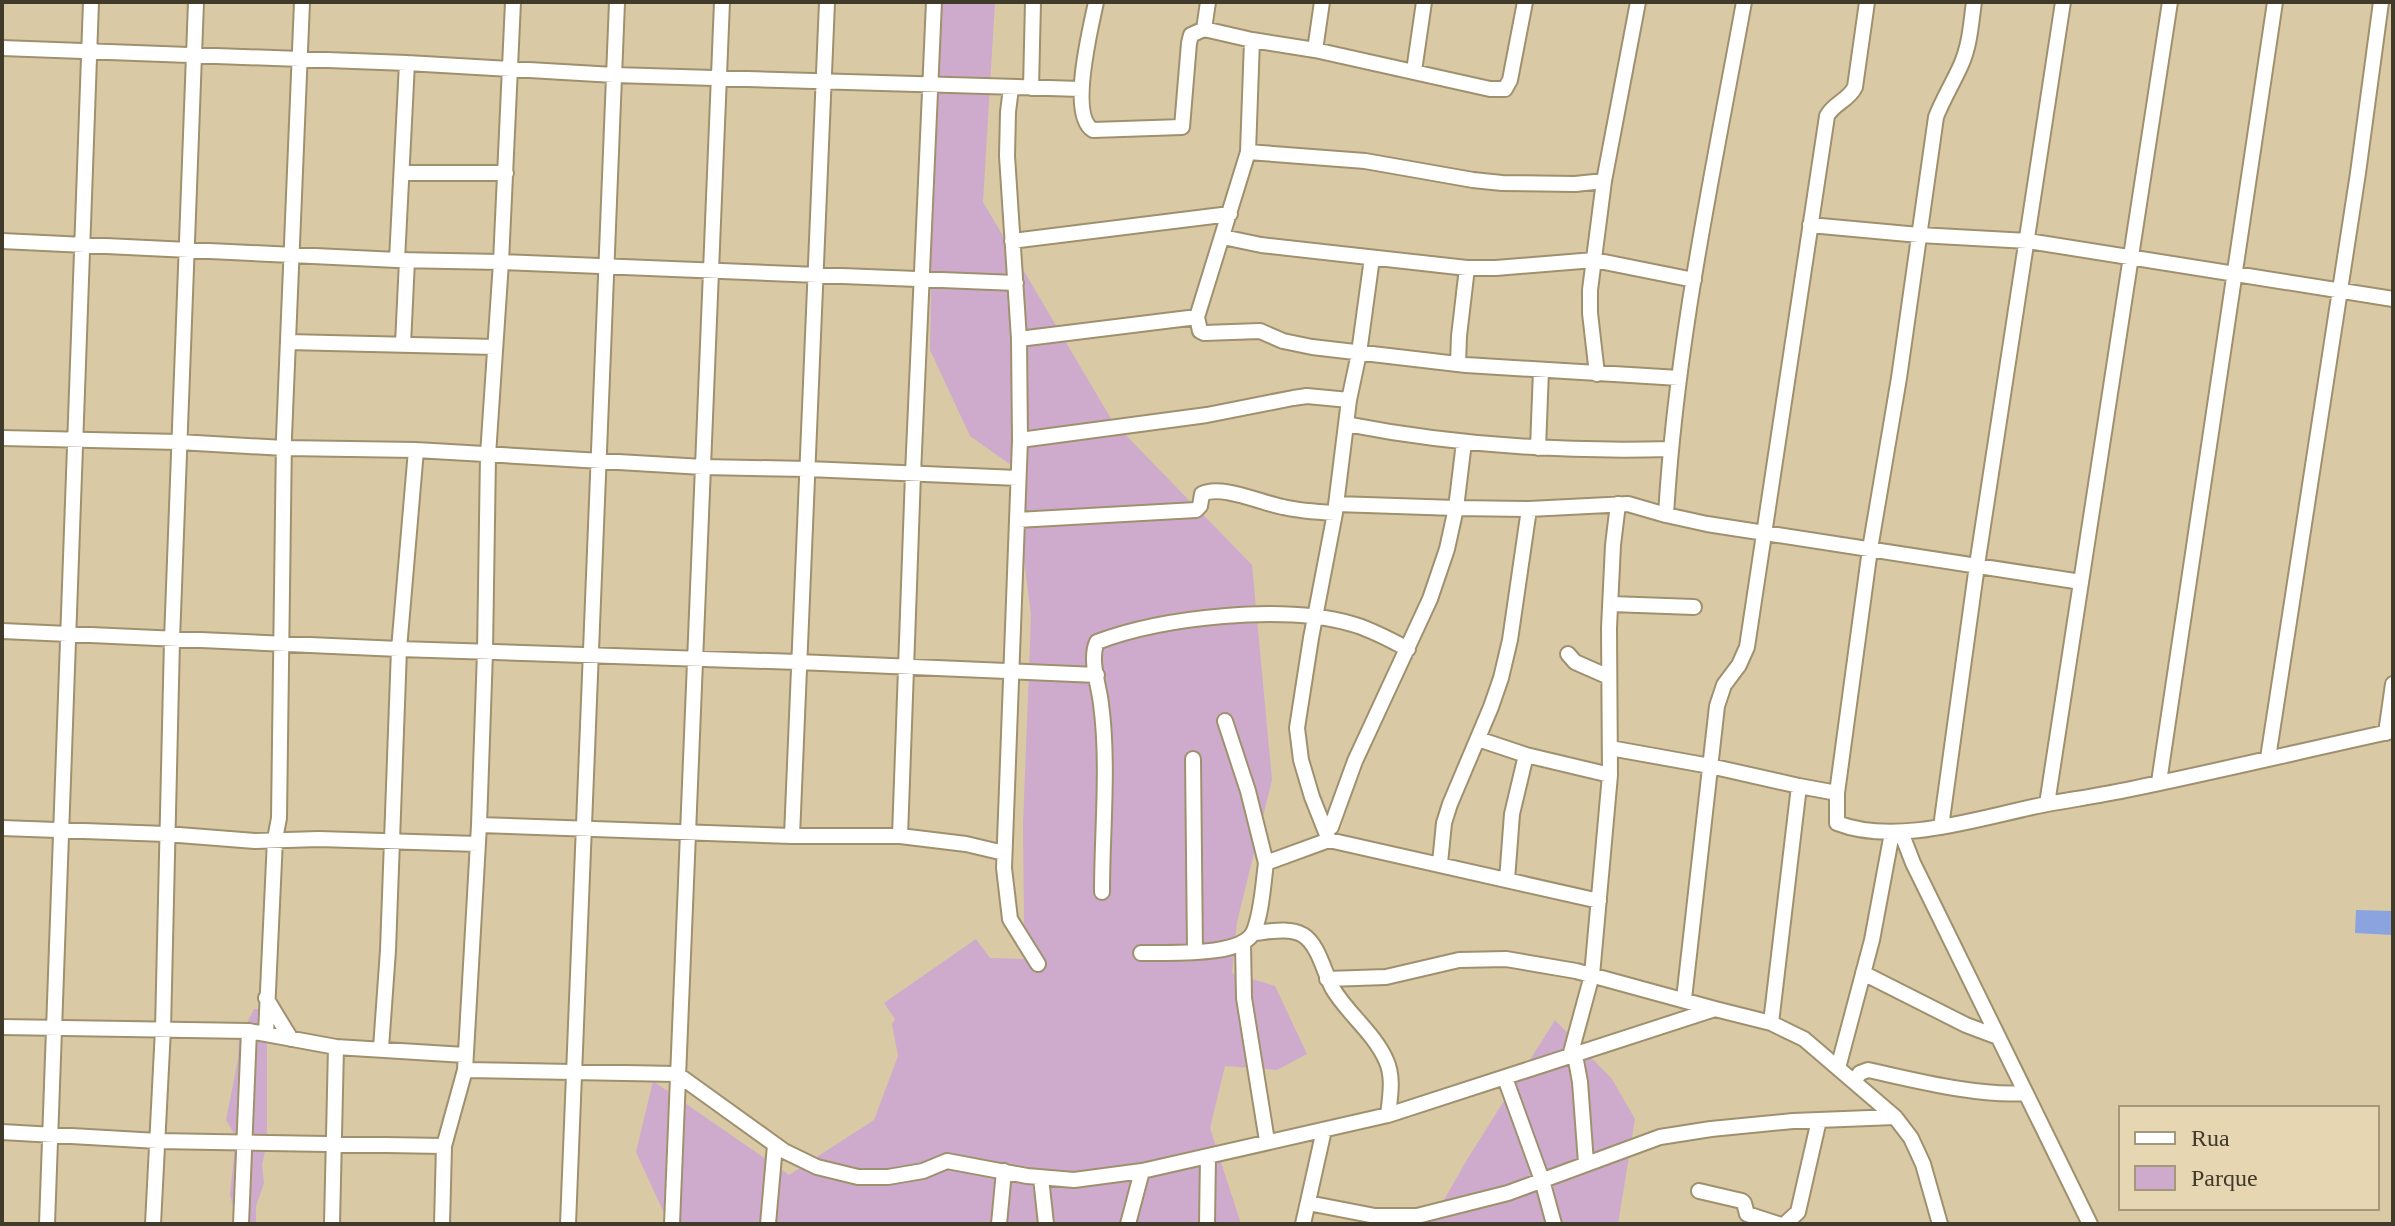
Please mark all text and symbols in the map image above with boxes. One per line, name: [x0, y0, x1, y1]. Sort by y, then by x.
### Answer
legend: [2119, 1106, 2379, 1210]
text: Rua: [2191, 1125, 2230, 1151]
text: Parque: [2191, 1165, 2258, 1191]

